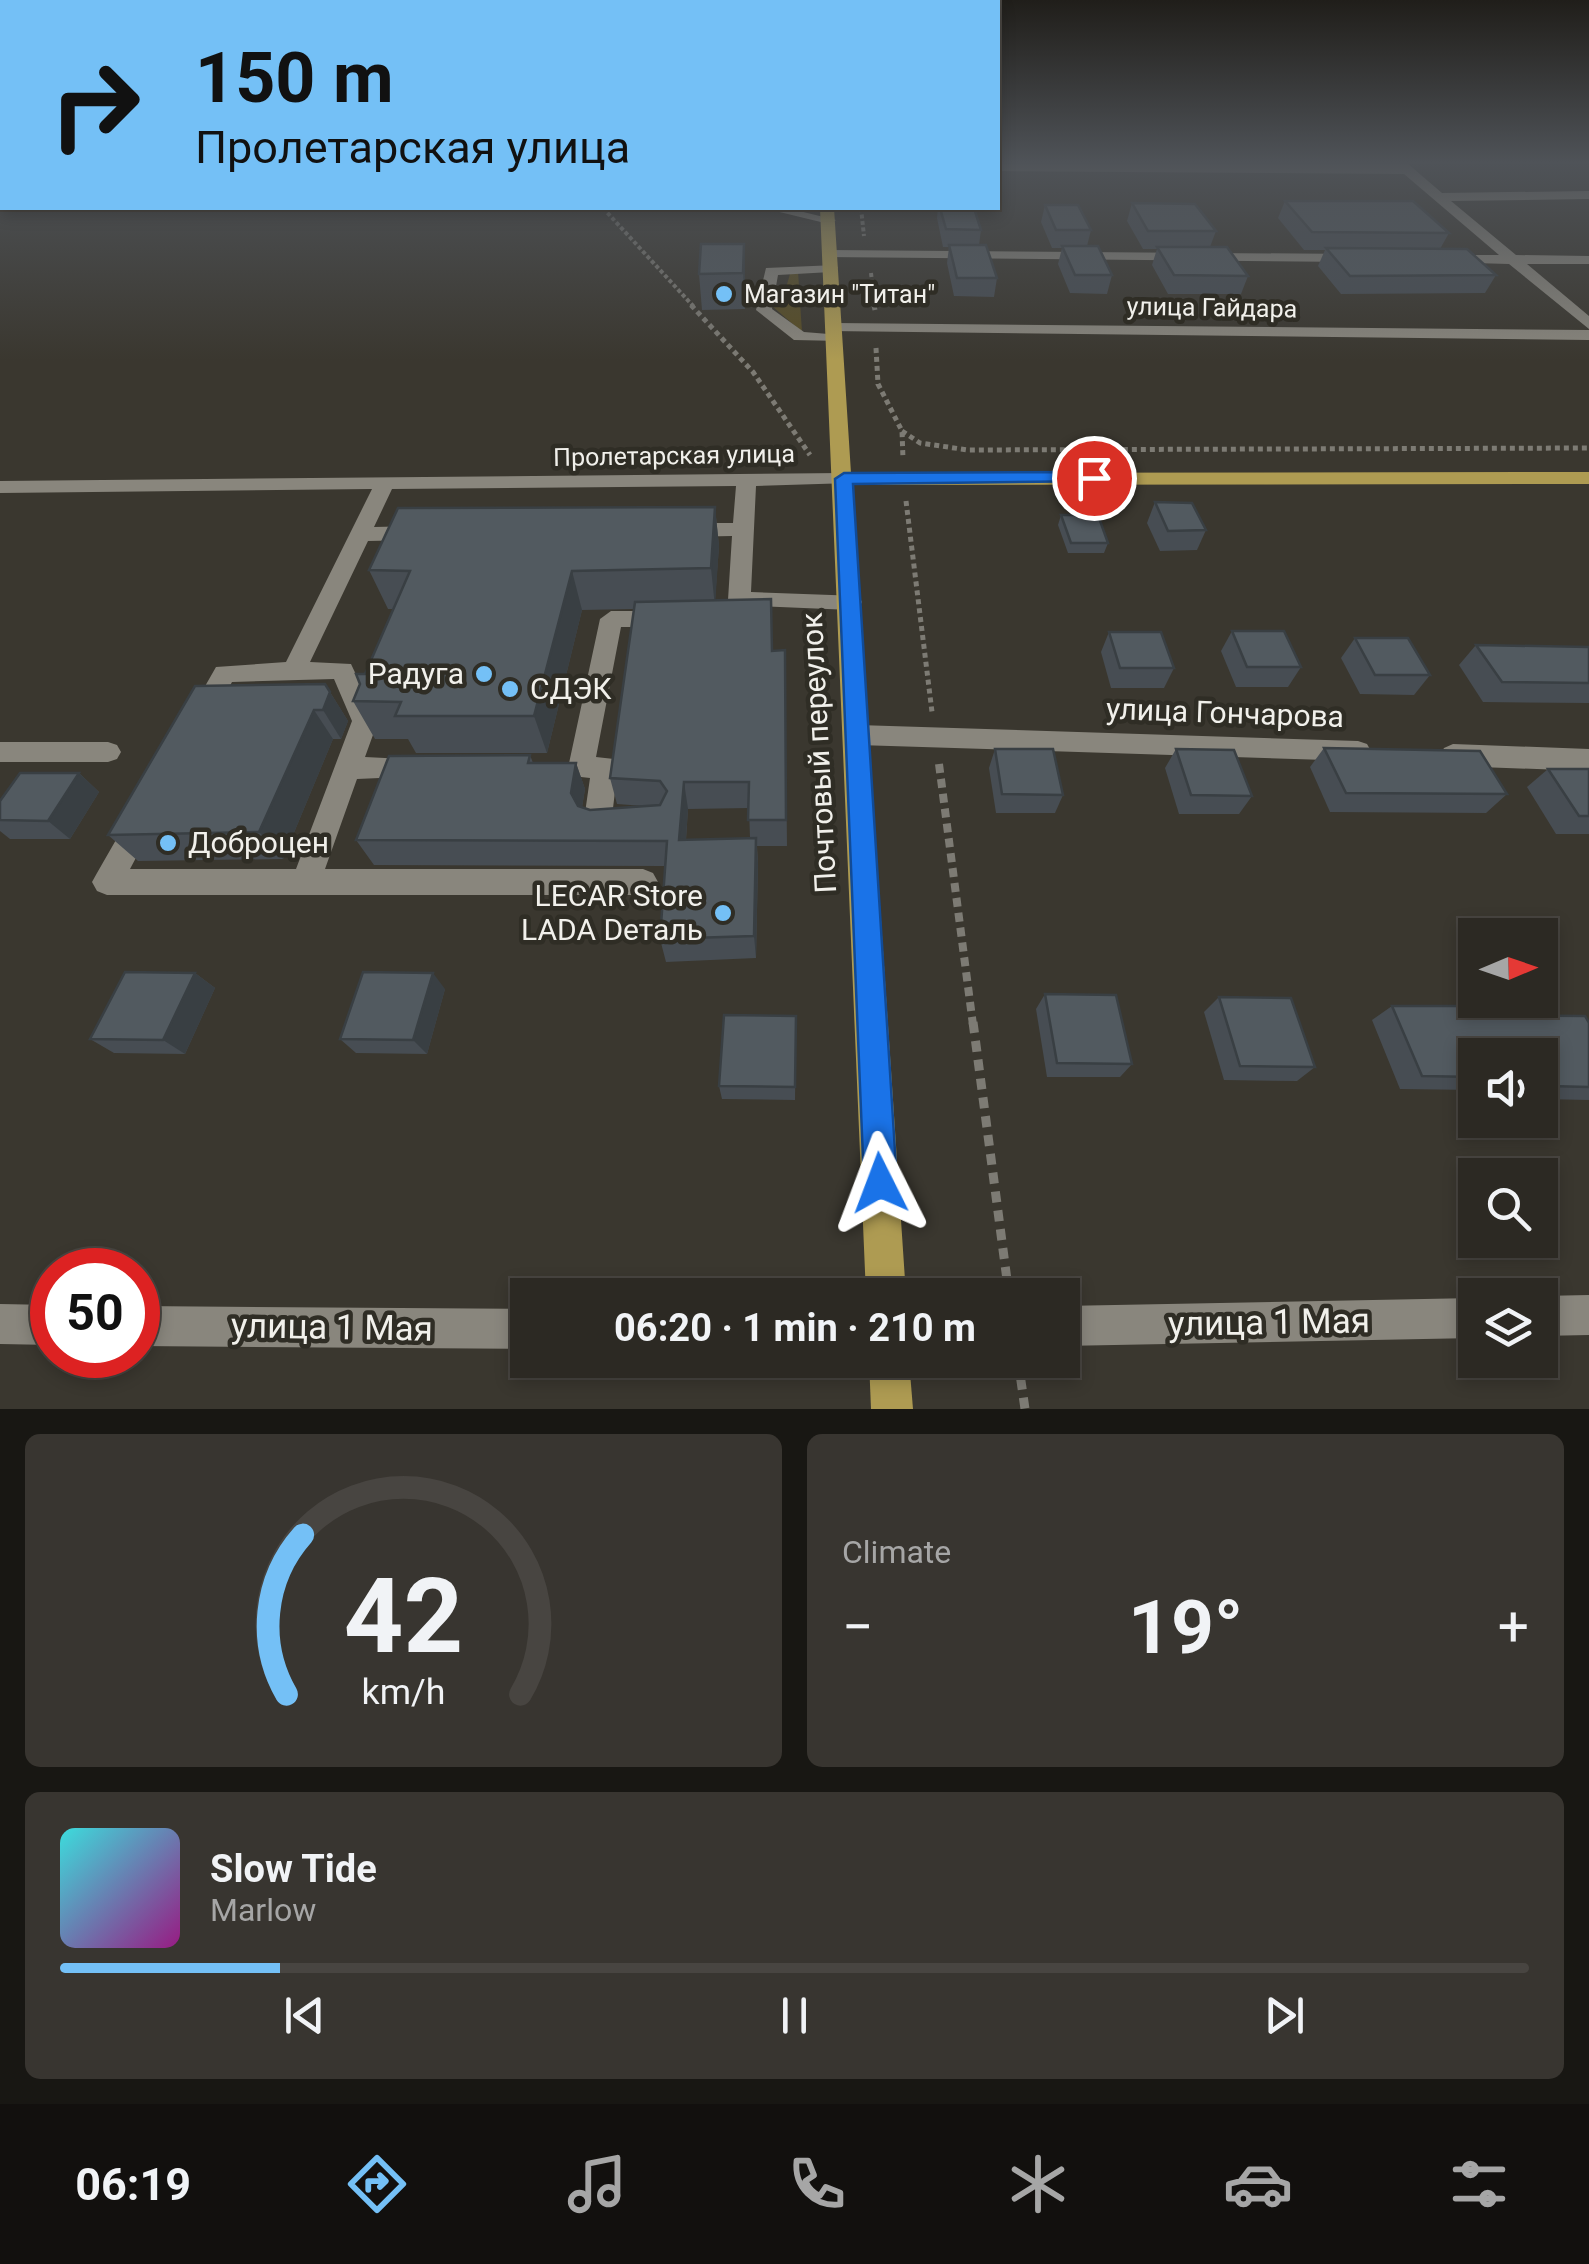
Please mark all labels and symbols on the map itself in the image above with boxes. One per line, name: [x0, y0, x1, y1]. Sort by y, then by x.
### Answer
place label: Магазин "Титан": [744, 280, 935, 309]
marker: Магазин "Титан": [713, 283, 735, 305]
street label: улица Гайдара: [1127, 292, 1297, 323]
pin: [1052, 436, 1137, 521]
street label: Пролетарская улица: [553, 439, 795, 472]
street label: Почтовый переулок: [794, 612, 843, 894]
place label: Радуга: [368, 656, 464, 691]
marker: Радуга: [473, 663, 495, 685]
place label: СДЭК: [530, 671, 612, 706]
marker: СДЭК: [499, 678, 521, 700]
street label: улица Гончарова: [1105, 691, 1345, 734]
place label: Доброцен: [188, 825, 329, 860]
marker: Доброцен: [157, 832, 179, 854]
place label: LECAR Store LADA Dеталь: [521, 878, 703, 947]
marker: LECAR Store LADA Dеталь: [712, 902, 734, 924]
north arrow: [1458, 918, 1558, 1018]
position arrow: [828, 1131, 932, 1235]
speed limit sign: 50: [30, 1248, 160, 1378]
street label: улица 1 Мая: [1168, 1300, 1370, 1345]
street label: улица 1 Мая: [231, 1305, 433, 1350]

